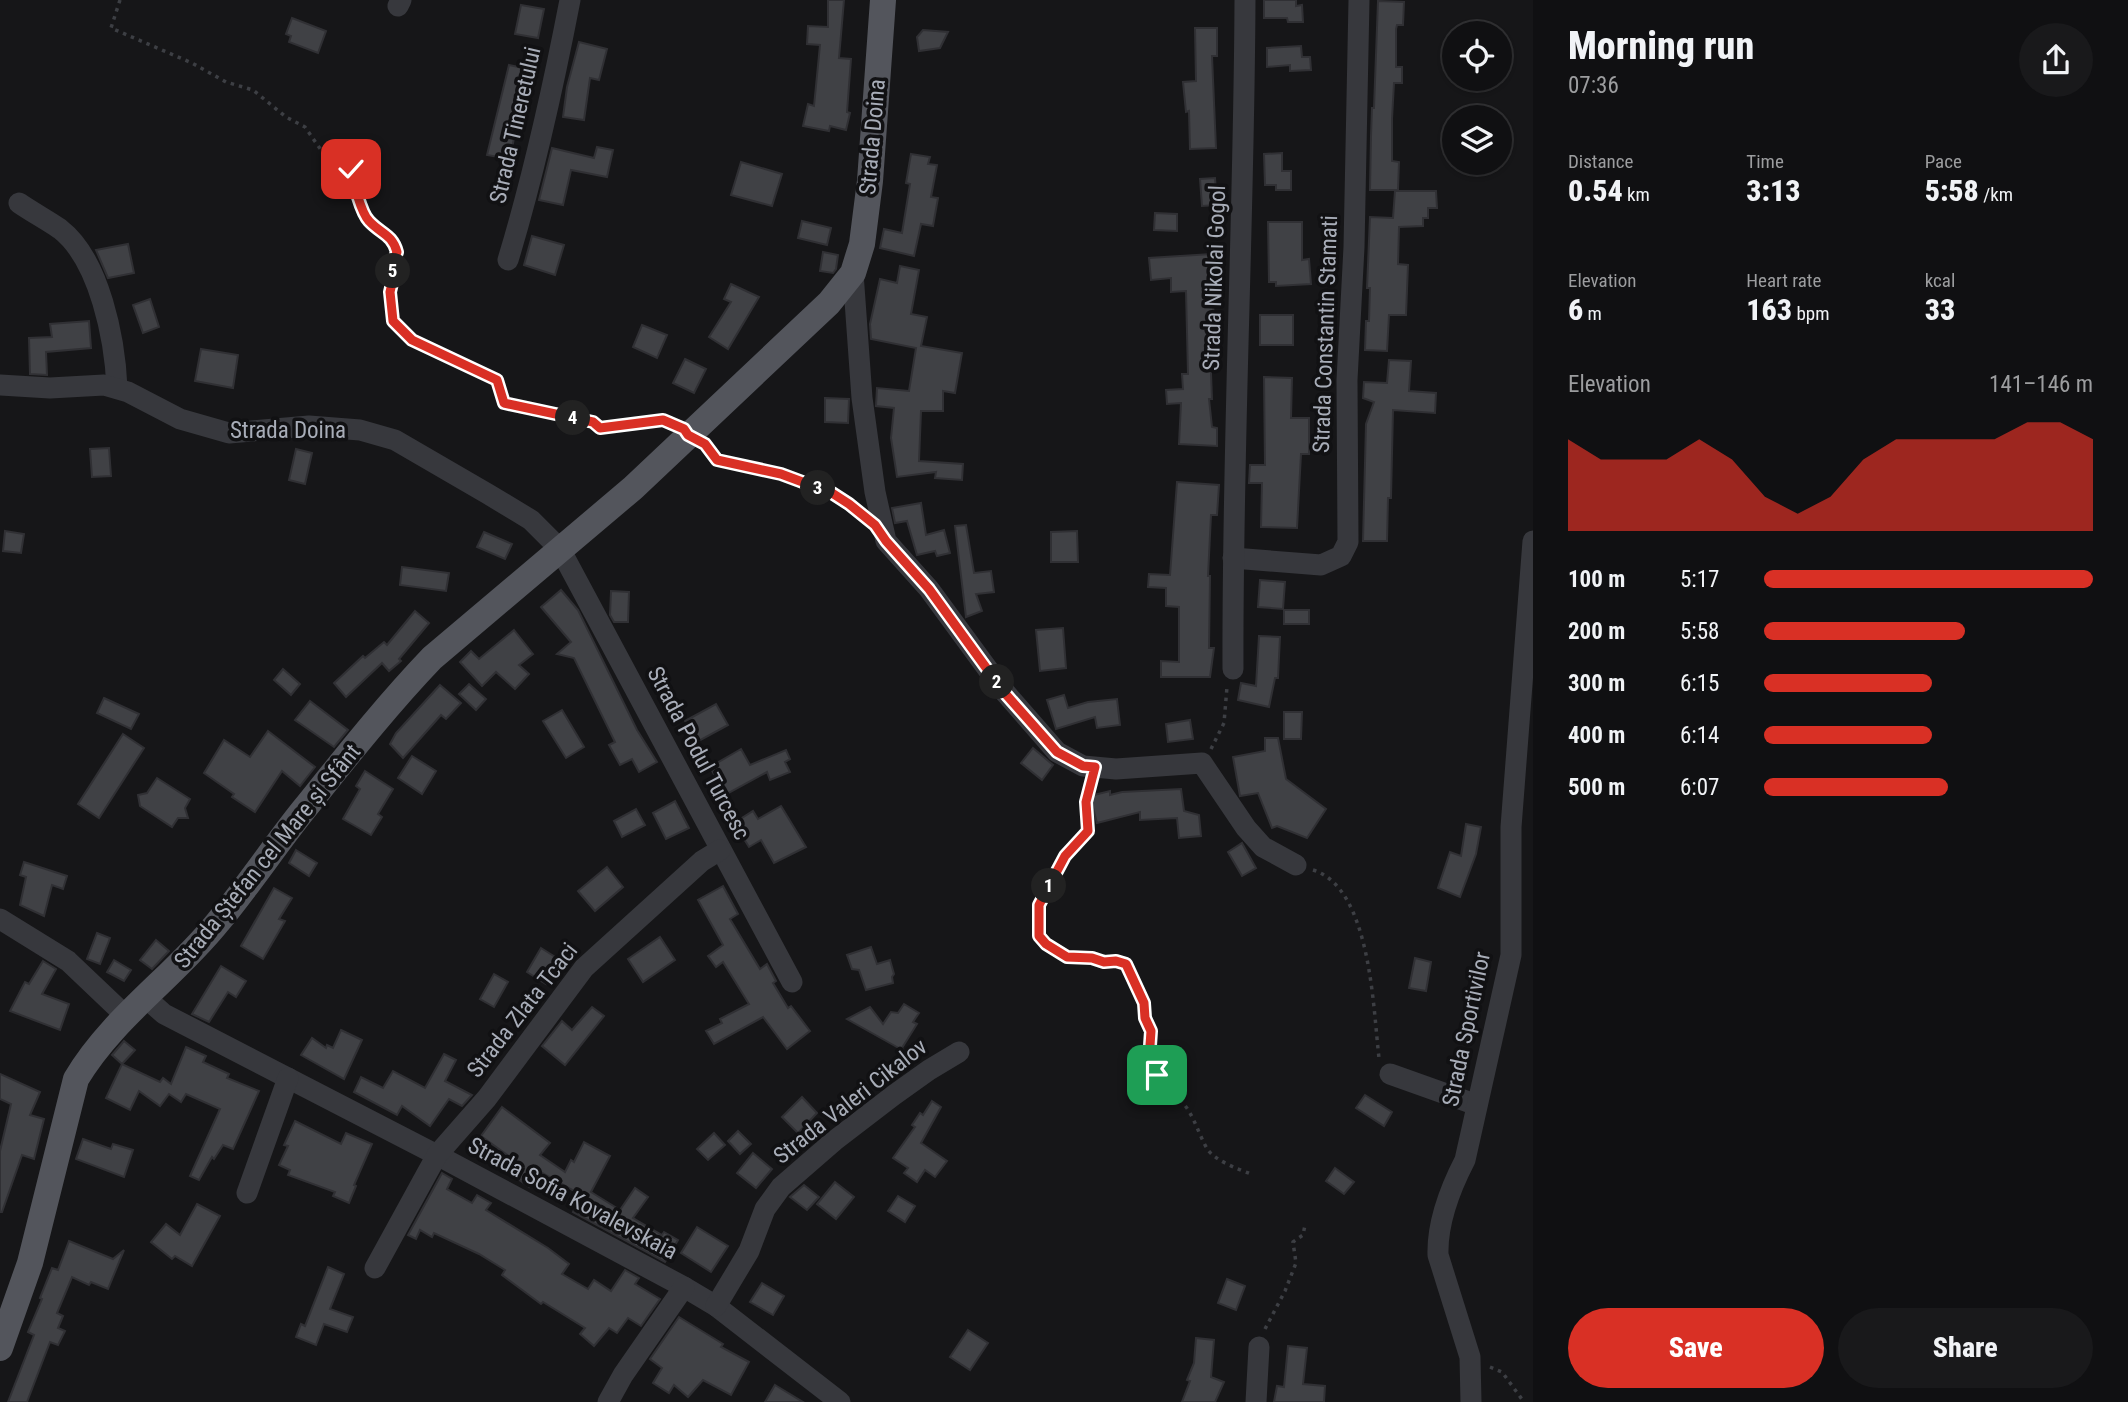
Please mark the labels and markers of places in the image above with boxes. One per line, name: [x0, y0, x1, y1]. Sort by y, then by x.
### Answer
pin: [321, 139, 381, 199]
pin: 5: [376, 254, 410, 288]
pin: 4: [556, 400, 590, 436]
pin: 3: [800, 470, 836, 505]
pin: 2: [979, 664, 1014, 700]
pin: 1: [1032, 868, 1066, 903]
pin: [1127, 1045, 1187, 1105]

